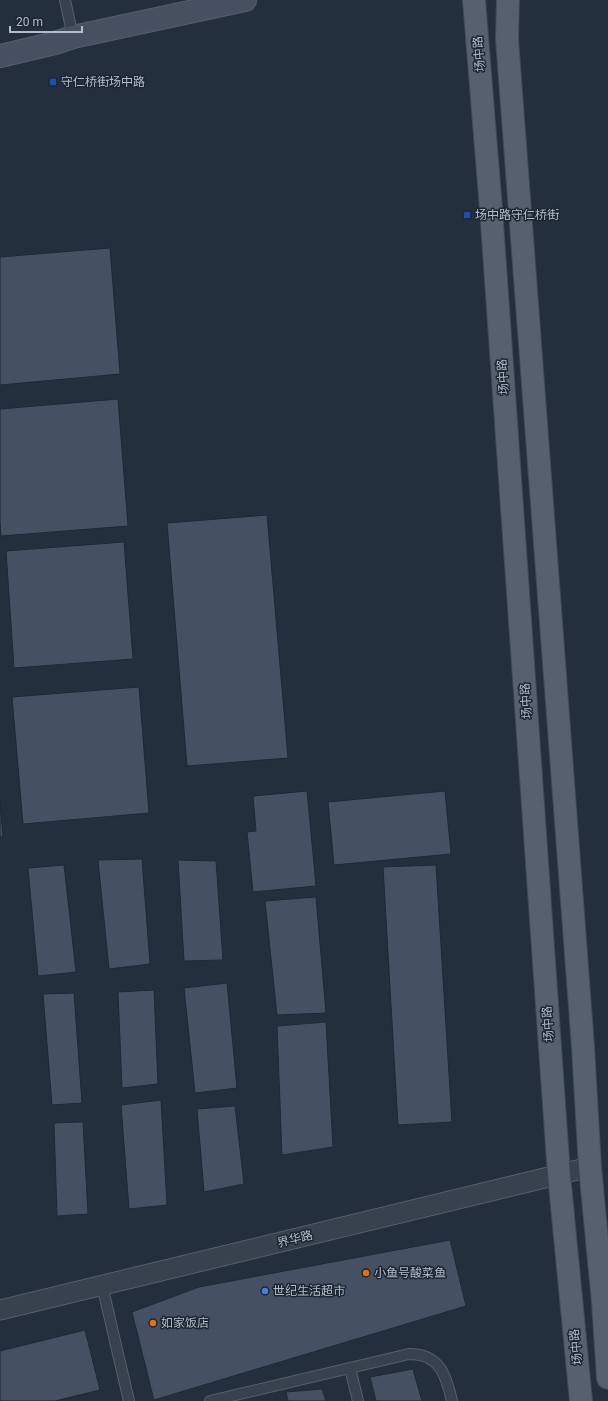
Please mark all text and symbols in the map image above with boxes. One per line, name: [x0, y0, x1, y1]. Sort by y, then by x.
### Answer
scale bar: [10, 8, 82, 34]
text: 20 m: [16, 15, 43, 29]
street label: 场中路: [470, 35, 488, 73]
place label: 守仁桥街场中路: [61, 75, 145, 89]
marker: 守仁桥街场中路: [48, 77, 58, 87]
place label: 场中路守仁桥街: [475, 208, 559, 222]
marker: 场中路守仁桥街: [462, 210, 472, 220]
street label: 场中路: [495, 359, 511, 395]
street label: 场中路: [518, 683, 534, 719]
street label: 场中路: [540, 1006, 556, 1042]
street label: 界华路: [276, 1228, 314, 1250]
place label: 小鱼号酸菜鱼: [374, 1266, 446, 1280]
marker: 小鱼号酸菜鱼: [361, 1268, 371, 1278]
place label: 世纪生活超市: [273, 1284, 345, 1298]
marker: 世纪生活超市: [260, 1286, 270, 1296]
place label: 如家饭店: [161, 1316, 209, 1330]
marker: 如家饭店: [148, 1318, 158, 1328]
street label: 场中路: [567, 1328, 585, 1366]

